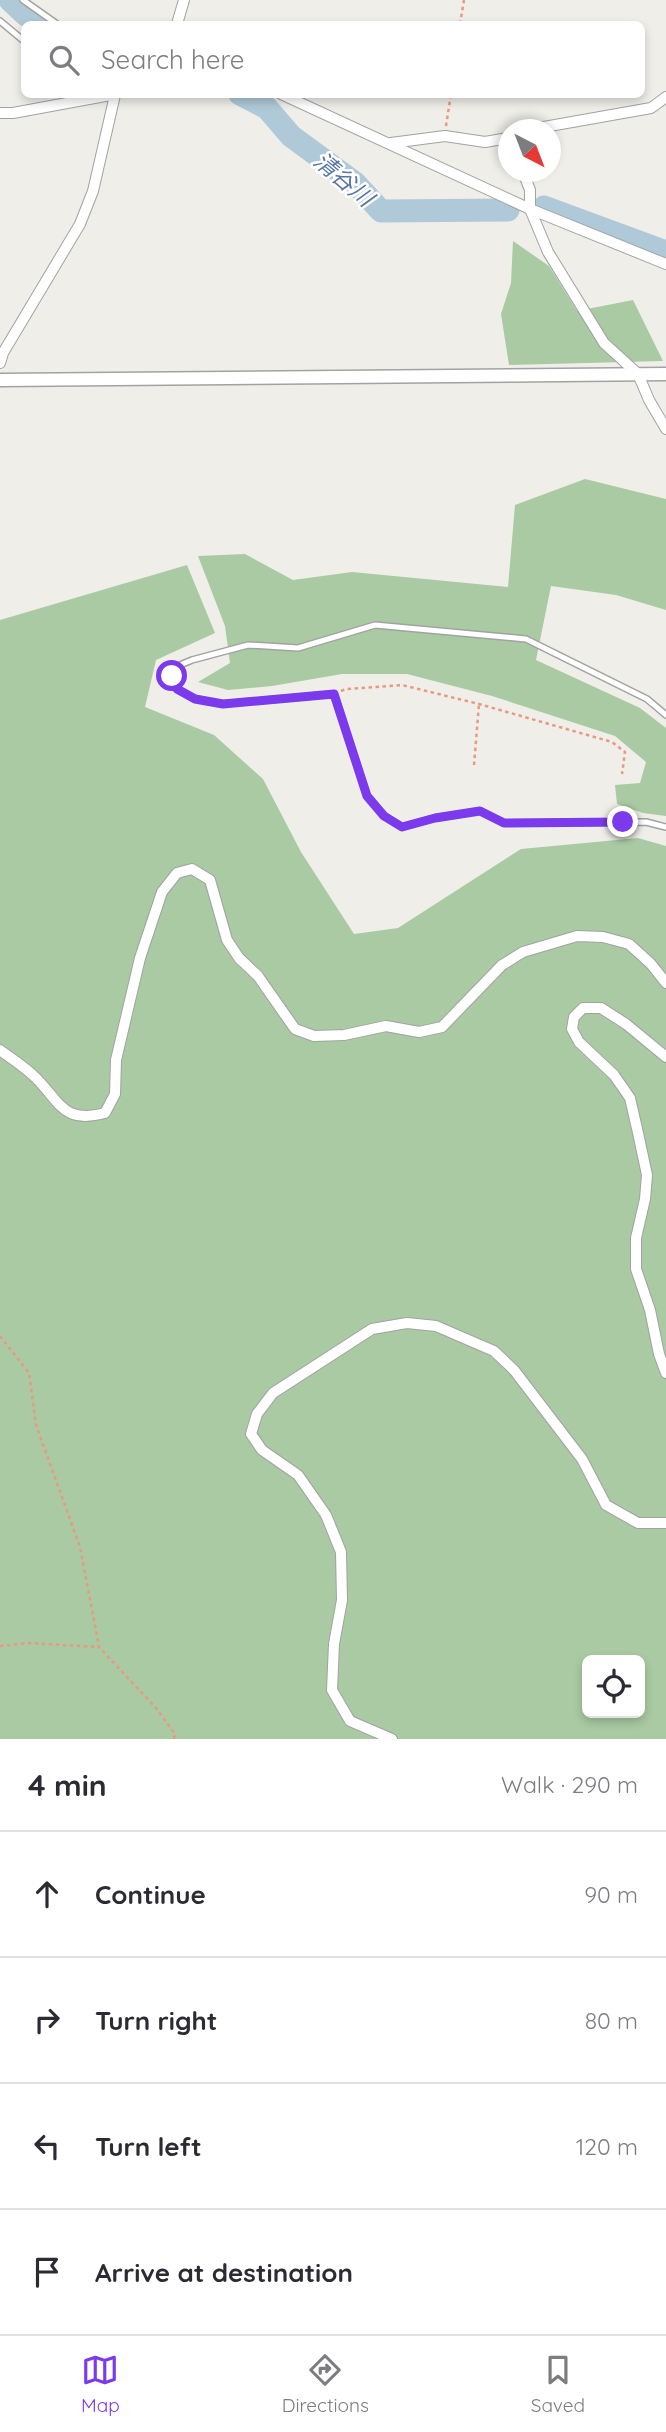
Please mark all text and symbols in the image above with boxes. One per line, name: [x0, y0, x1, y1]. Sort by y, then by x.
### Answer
search box: [21, 21, 645, 98]
icon: search: [45, 41, 83, 79]
text: Search here: [101, 43, 245, 76]
north arrow: [498, 119, 561, 182]
water label: 清谷川: [308, 146, 382, 214]
route start: [156, 660, 187, 691]
route end: [607, 806, 638, 837]
map controls: [582, 1655, 645, 1718]
button: locate: [582, 1655, 645, 1718]
text: 4 min: [28, 1766, 107, 1804]
text: Walk · 290 m: [501, 1770, 638, 1799]
icon: ahead: [28, 1875, 66, 1913]
text: Continue: [95, 1878, 206, 1911]
text: 90 m: [584, 1880, 638, 1909]
icon: right: [28, 2001, 66, 2039]
text: Turn right: [95, 2004, 217, 2037]
text: 80 m: [585, 2006, 638, 2035]
icon: left: [28, 2127, 66, 2165]
text: Turn left: [95, 2130, 202, 2163]
text: 120 m: [576, 2132, 638, 2161]
icon: arrive: [28, 2253, 66, 2291]
text: Arrive at destination: [95, 2256, 353, 2289]
tab: Map: [81, 2351, 120, 2417]
tab: Directions: [282, 2351, 369, 2417]
tab: Saved: [531, 2351, 585, 2417]

